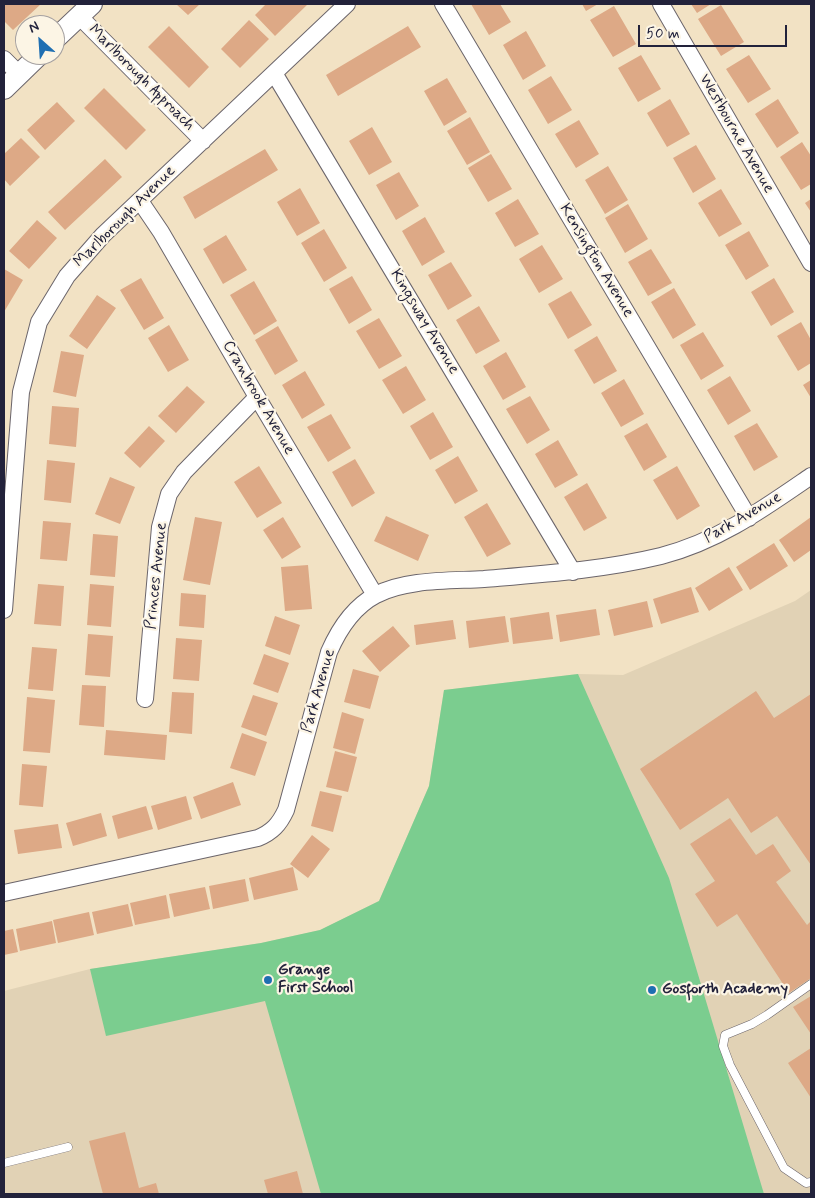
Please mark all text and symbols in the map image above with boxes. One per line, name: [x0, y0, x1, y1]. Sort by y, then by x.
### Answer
north arrow: [15, 15, 65, 65]
scale bar: [640, 15, 789, 47]
text: N: [26, 17, 42, 38]
street label: Marlborough Approach: [84, 21, 198, 135]
text: 50 m: [646, 24, 680, 44]
street label: Westbourne Avenue: [694, 71, 778, 197]
street label: Marlborough Avenue: [70, 162, 180, 272]
street label: Kensington Avenue: [555, 201, 637, 321]
street label: Kingsway Avenue: [385, 266, 463, 378]
street label: Cranbrook Avenue: [217, 337, 299, 459]
street label: Park Avenue: [701, 488, 785, 548]
street label: Princes Avenue: [142, 522, 172, 630]
street label: Park Avenue: [298, 647, 340, 735]
place label: Grange First School: [278, 961, 353, 999]
marker: Grange First School: [262, 974, 274, 986]
place label: Gosforth Academy: [662, 980, 788, 1000]
marker: Gosforth Academy: [646, 984, 658, 996]

